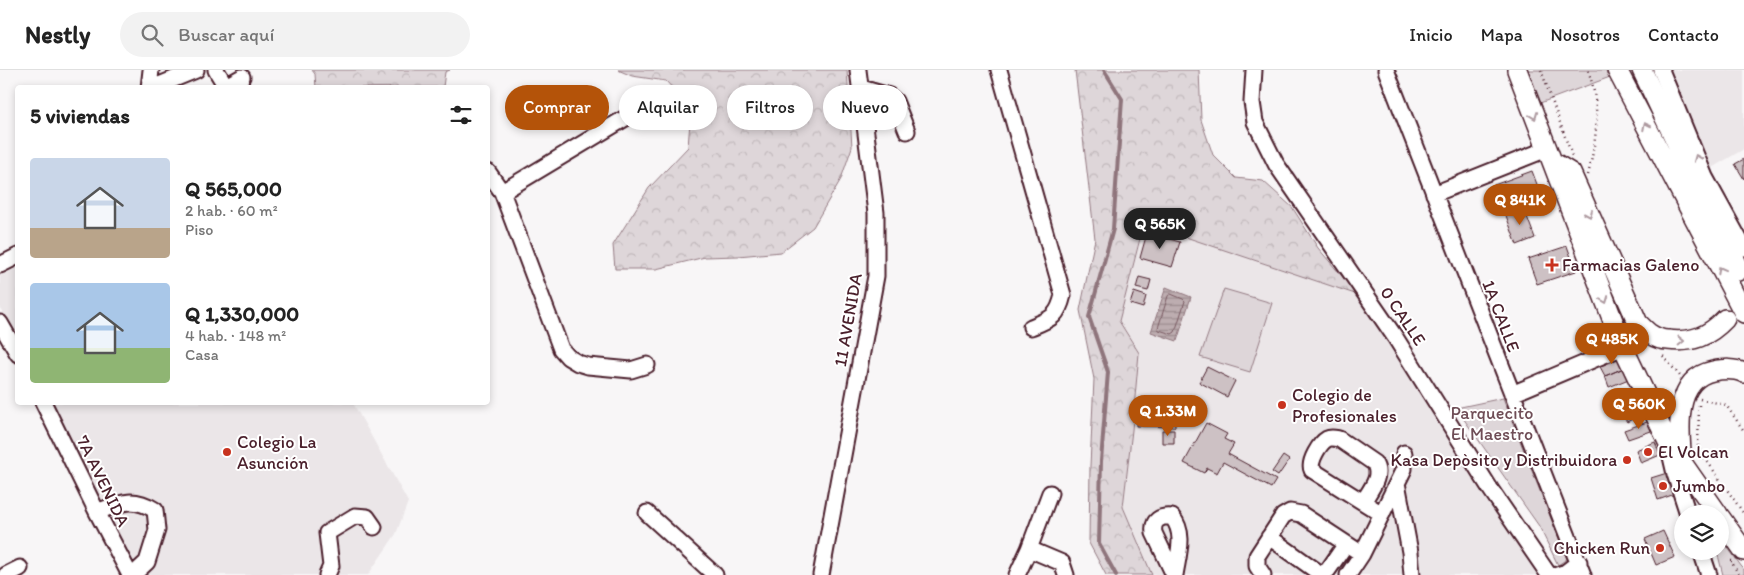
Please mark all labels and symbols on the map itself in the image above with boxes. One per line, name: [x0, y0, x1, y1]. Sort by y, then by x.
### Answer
one-way arrow: [1528, 111, 1538, 119]
one-way arrow: [1642, 122, 1652, 131]
one-way arrow: [1693, 154, 1704, 163]
pin: Q 841K: [1479, 184, 1561, 226]
pin: Q 565K: [1119, 208, 1201, 250]
one-way arrow: [1583, 209, 1594, 218]
place label: Farmacias Galeno: [1562, 254, 1699, 276]
marker: Farmacias Galeno: [1546, 259, 1558, 271]
one-way arrow: [1717, 266, 1727, 275]
street label: 11 AVENIDA: [829, 271, 867, 368]
street label: 1A CALLE: [1477, 277, 1525, 355]
street label: 0 CALLE: [1375, 282, 1431, 350]
one-way arrow: [1599, 295, 1609, 304]
pin: Q 485K: [1571, 322, 1653, 365]
one-way arrow: [1678, 336, 1685, 346]
place label: Colegio de Profesionales: [1292, 384, 1397, 427]
pin: Q 560K: [1598, 388, 1680, 430]
pin: Q 1.33M: [1122, 394, 1214, 437]
marker: Colegio de Profesionales: [1276, 399, 1288, 411]
park label: Parquecito El Maestro: [1451, 402, 1533, 445]
place label: Colegio La Asunción: [237, 431, 317, 474]
street label: 7A AVENIDA: [71, 432, 135, 531]
place label: El Volcan: [1658, 441, 1729, 463]
marker: Colegio La Asunción: [221, 446, 233, 458]
marker: El Volcan: [1642, 446, 1654, 458]
place label: Kasa Depòsito y Distribuidora: [1391, 449, 1617, 471]
marker: Kasa Depòsito y Distribuidora: [1621, 454, 1633, 466]
place label: Jumbo: [1673, 475, 1725, 497]
marker: Jumbo: [1657, 480, 1669, 492]
place label: Chicken Run: [1553, 537, 1650, 559]
marker: Chicken Run: [1654, 542, 1666, 554]

